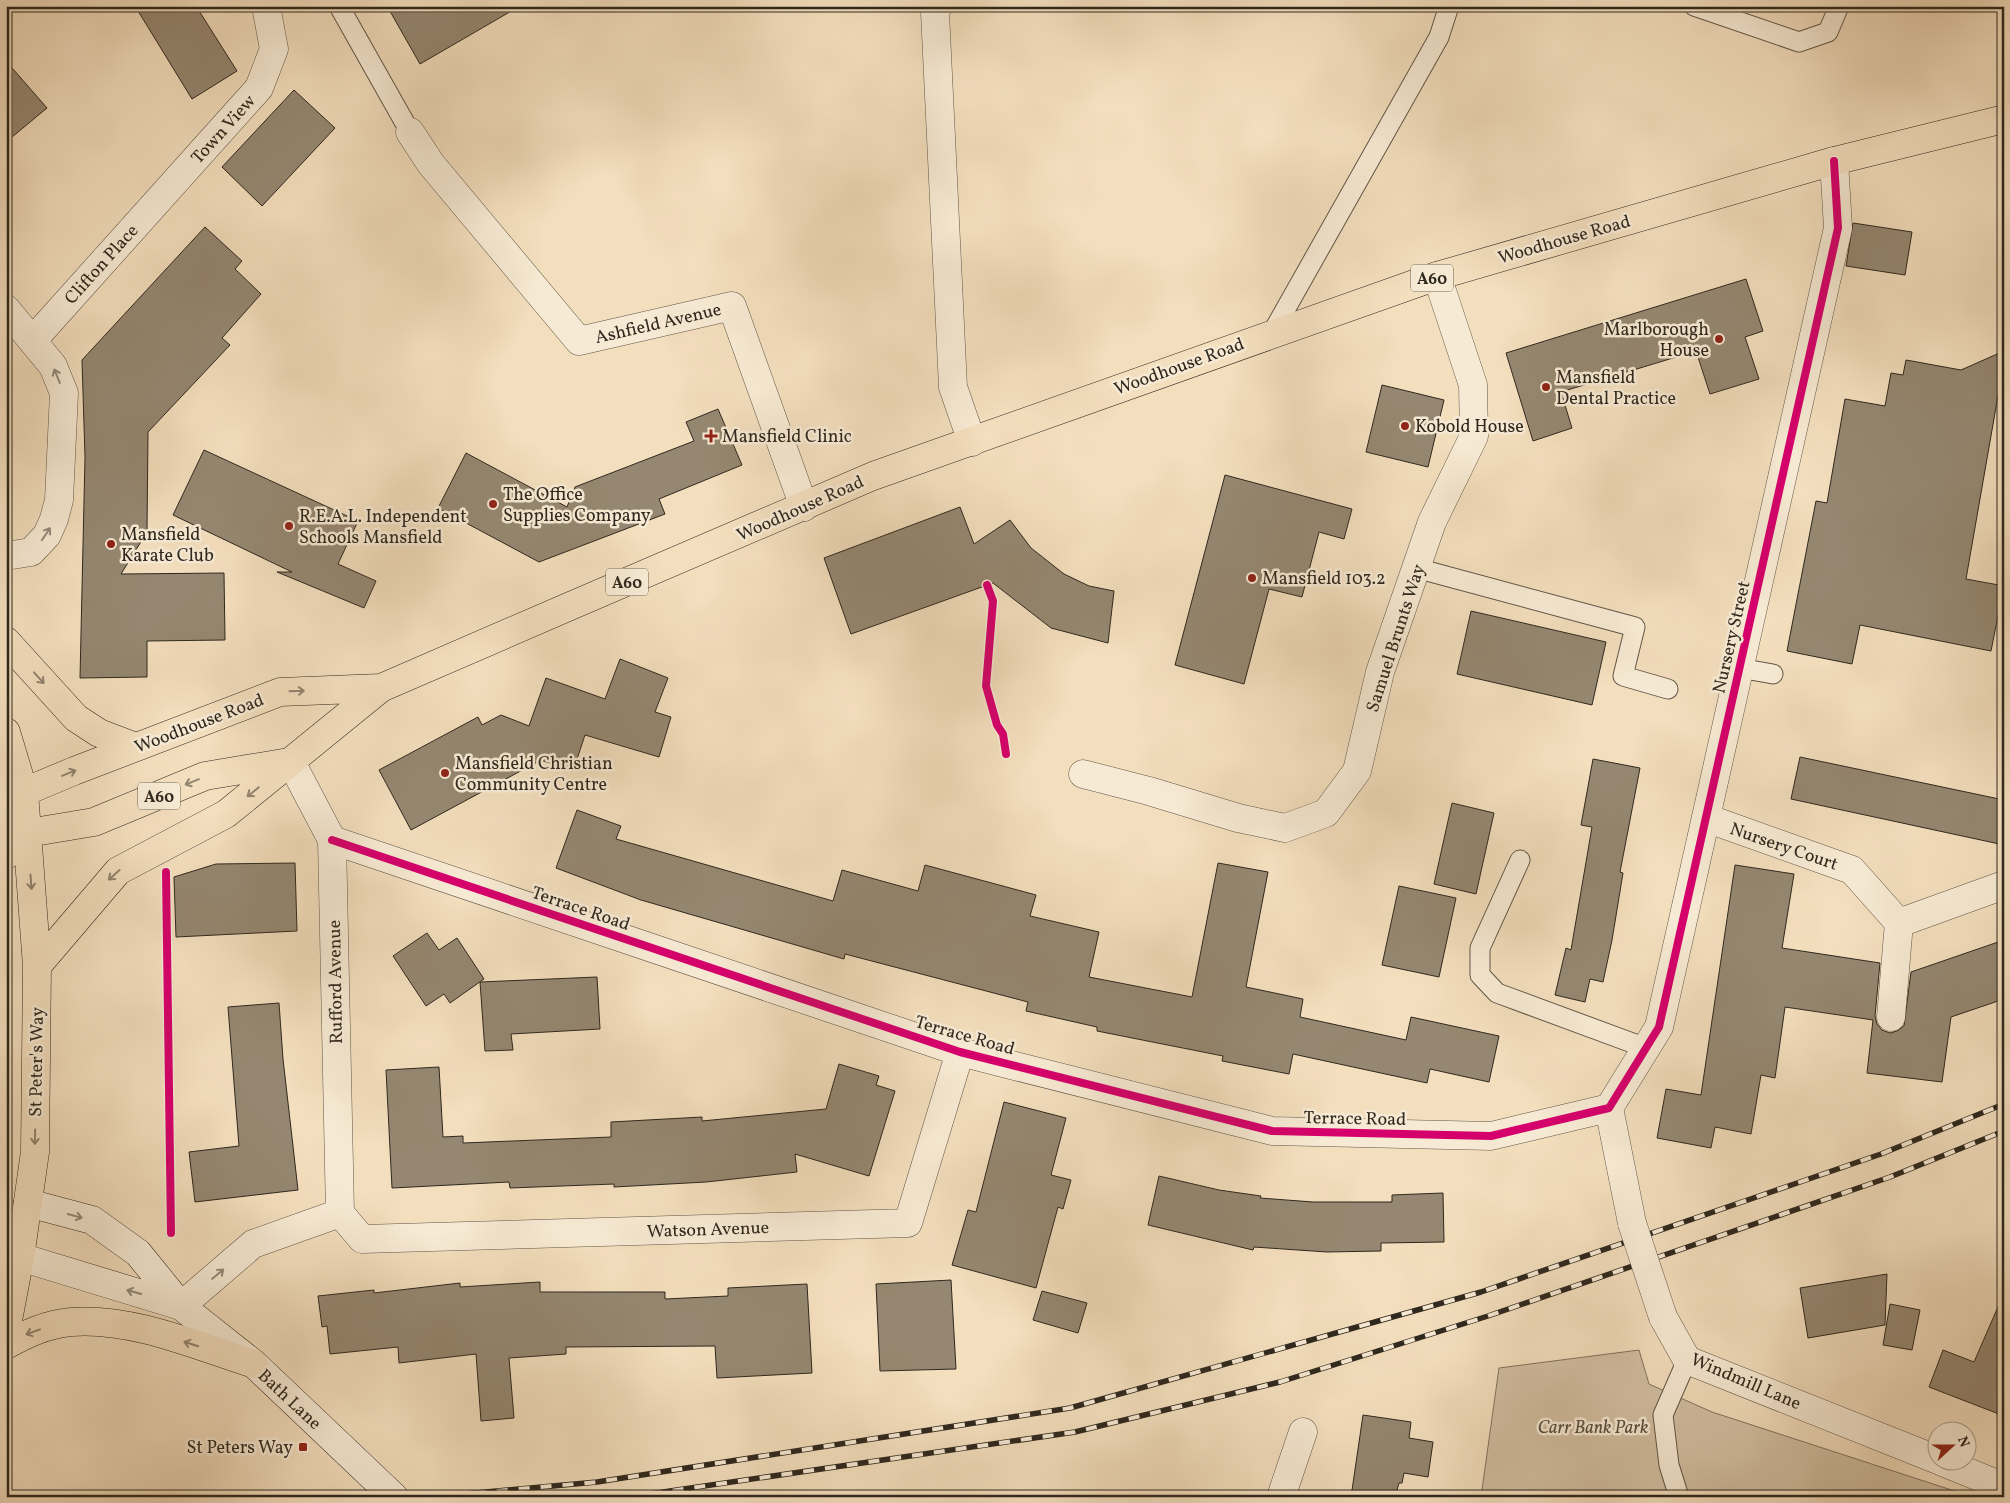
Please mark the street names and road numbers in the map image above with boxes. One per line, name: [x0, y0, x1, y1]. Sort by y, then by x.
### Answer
street label: Town View: [186, 90, 262, 170]
street label: Woodhouse Road: [1495, 210, 1634, 271]
street label: Clifton Place: [59, 219, 145, 311]
road number: A60: [1411, 264, 1453, 292]
street label: Ashfield Avenue: [593, 298, 724, 351]
street label: Woodhouse Road: [1111, 332, 1248, 403]
street label: Woodhouse Road: [733, 470, 868, 549]
street label: Samuel Brunts Way: [1361, 561, 1432, 716]
road number: A60: [606, 568, 648, 596]
street label: Nursery Street: [1707, 579, 1758, 696]
street label: Woodhouse Road: [131, 688, 268, 761]
road number: A60: [138, 782, 180, 809]
street label: Nursery Court: [1726, 817, 1841, 878]
street label: Terrace Road: [528, 881, 633, 938]
street label: Rufford Avenue: [323, 920, 350, 1044]
street label: St Peter's Way: [24, 1007, 51, 1117]
street label: Terrace Road: [912, 1010, 1017, 1063]
street label: Terrace Road: [1303, 1106, 1407, 1133]
street label: Watson Avenue: [646, 1216, 770, 1245]
street label: Windmill Lane: [1686, 1348, 1805, 1417]
street label: Bath Lane: [252, 1364, 326, 1436]

